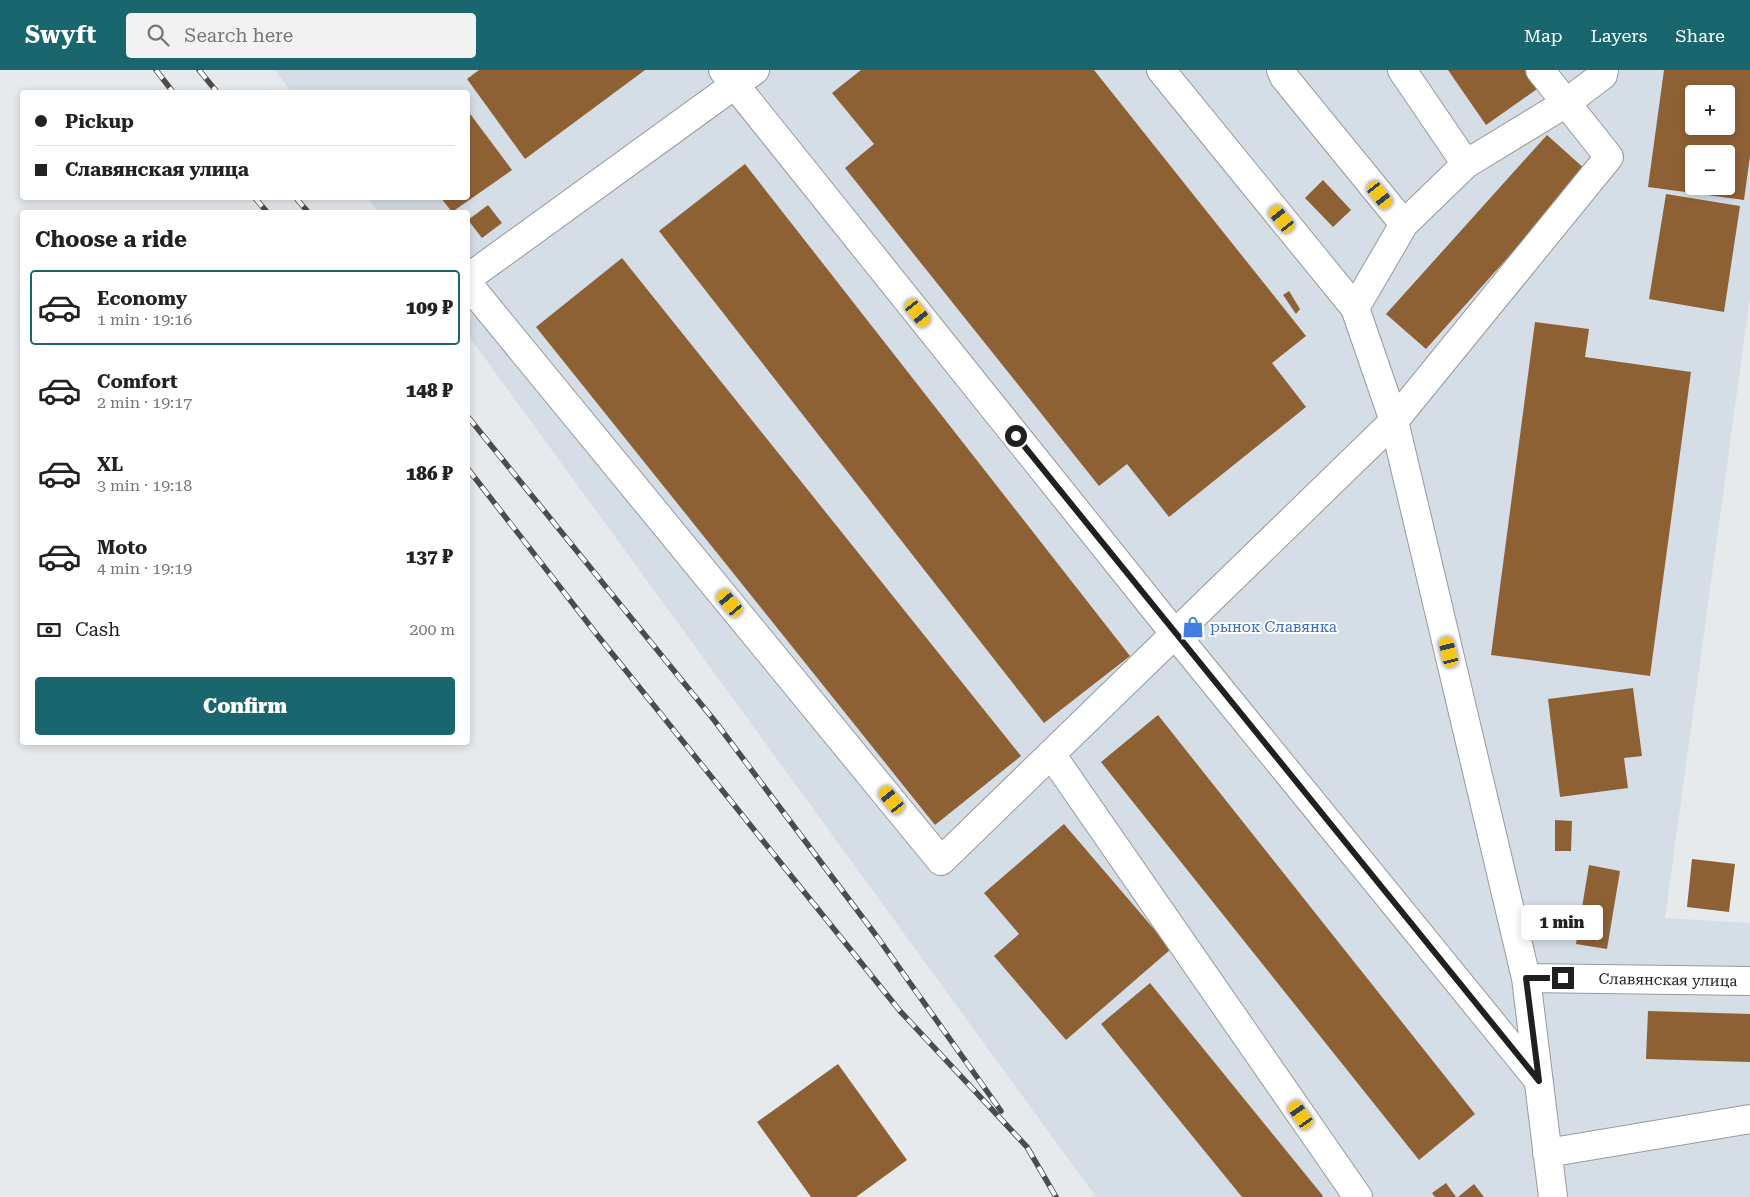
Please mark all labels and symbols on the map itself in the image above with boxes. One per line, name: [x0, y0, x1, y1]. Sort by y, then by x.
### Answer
car: [1364, 179, 1395, 211]
car: [1266, 203, 1297, 235]
car: [902, 297, 933, 329]
route start: [1005, 425, 1027, 447]
car: [714, 587, 745, 619]
shop icon: рынок Славянка: [1180, 614, 1206, 640]
place label: рынок Славянка: [1210, 618, 1337, 636]
car: [1438, 636, 1459, 668]
car: [876, 784, 907, 816]
callout: 1 min: [1522, 906, 1604, 940]
route end: [1552, 967, 1574, 989]
street label: Славянская улица: [1598, 970, 1738, 990]
car: [1286, 1098, 1315, 1132]

